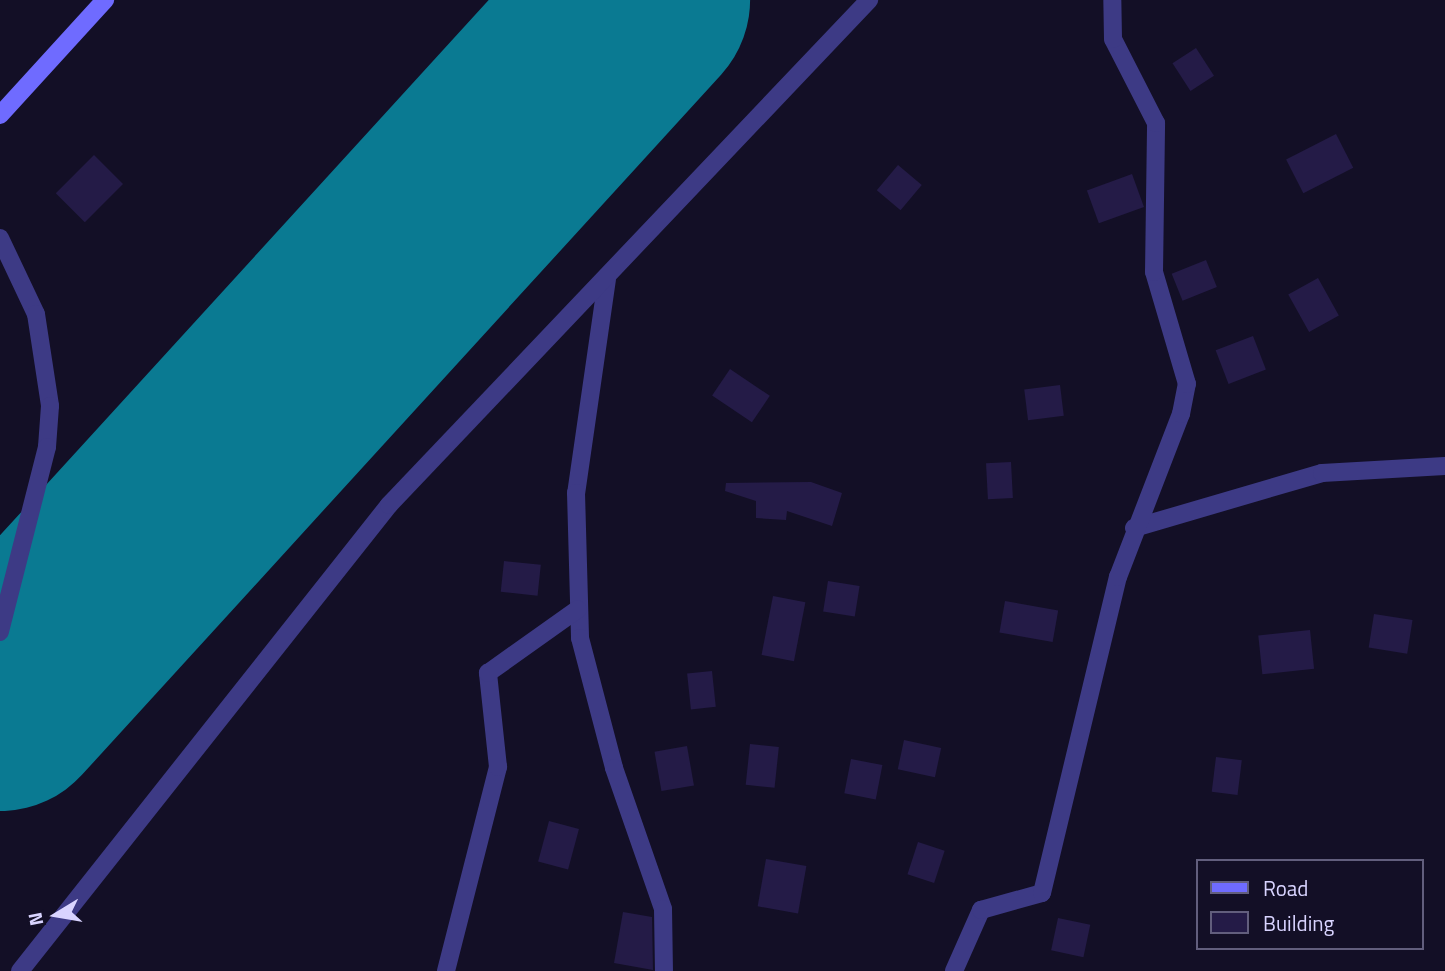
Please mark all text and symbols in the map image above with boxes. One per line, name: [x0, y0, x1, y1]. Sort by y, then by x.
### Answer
legend: [1196, 859, 1424, 950]
text: Road: [1263, 872, 1308, 904]
north arrow: [21, 880, 91, 950]
text: Building: [1263, 907, 1334, 939]
text: N: [19, 910, 50, 928]

